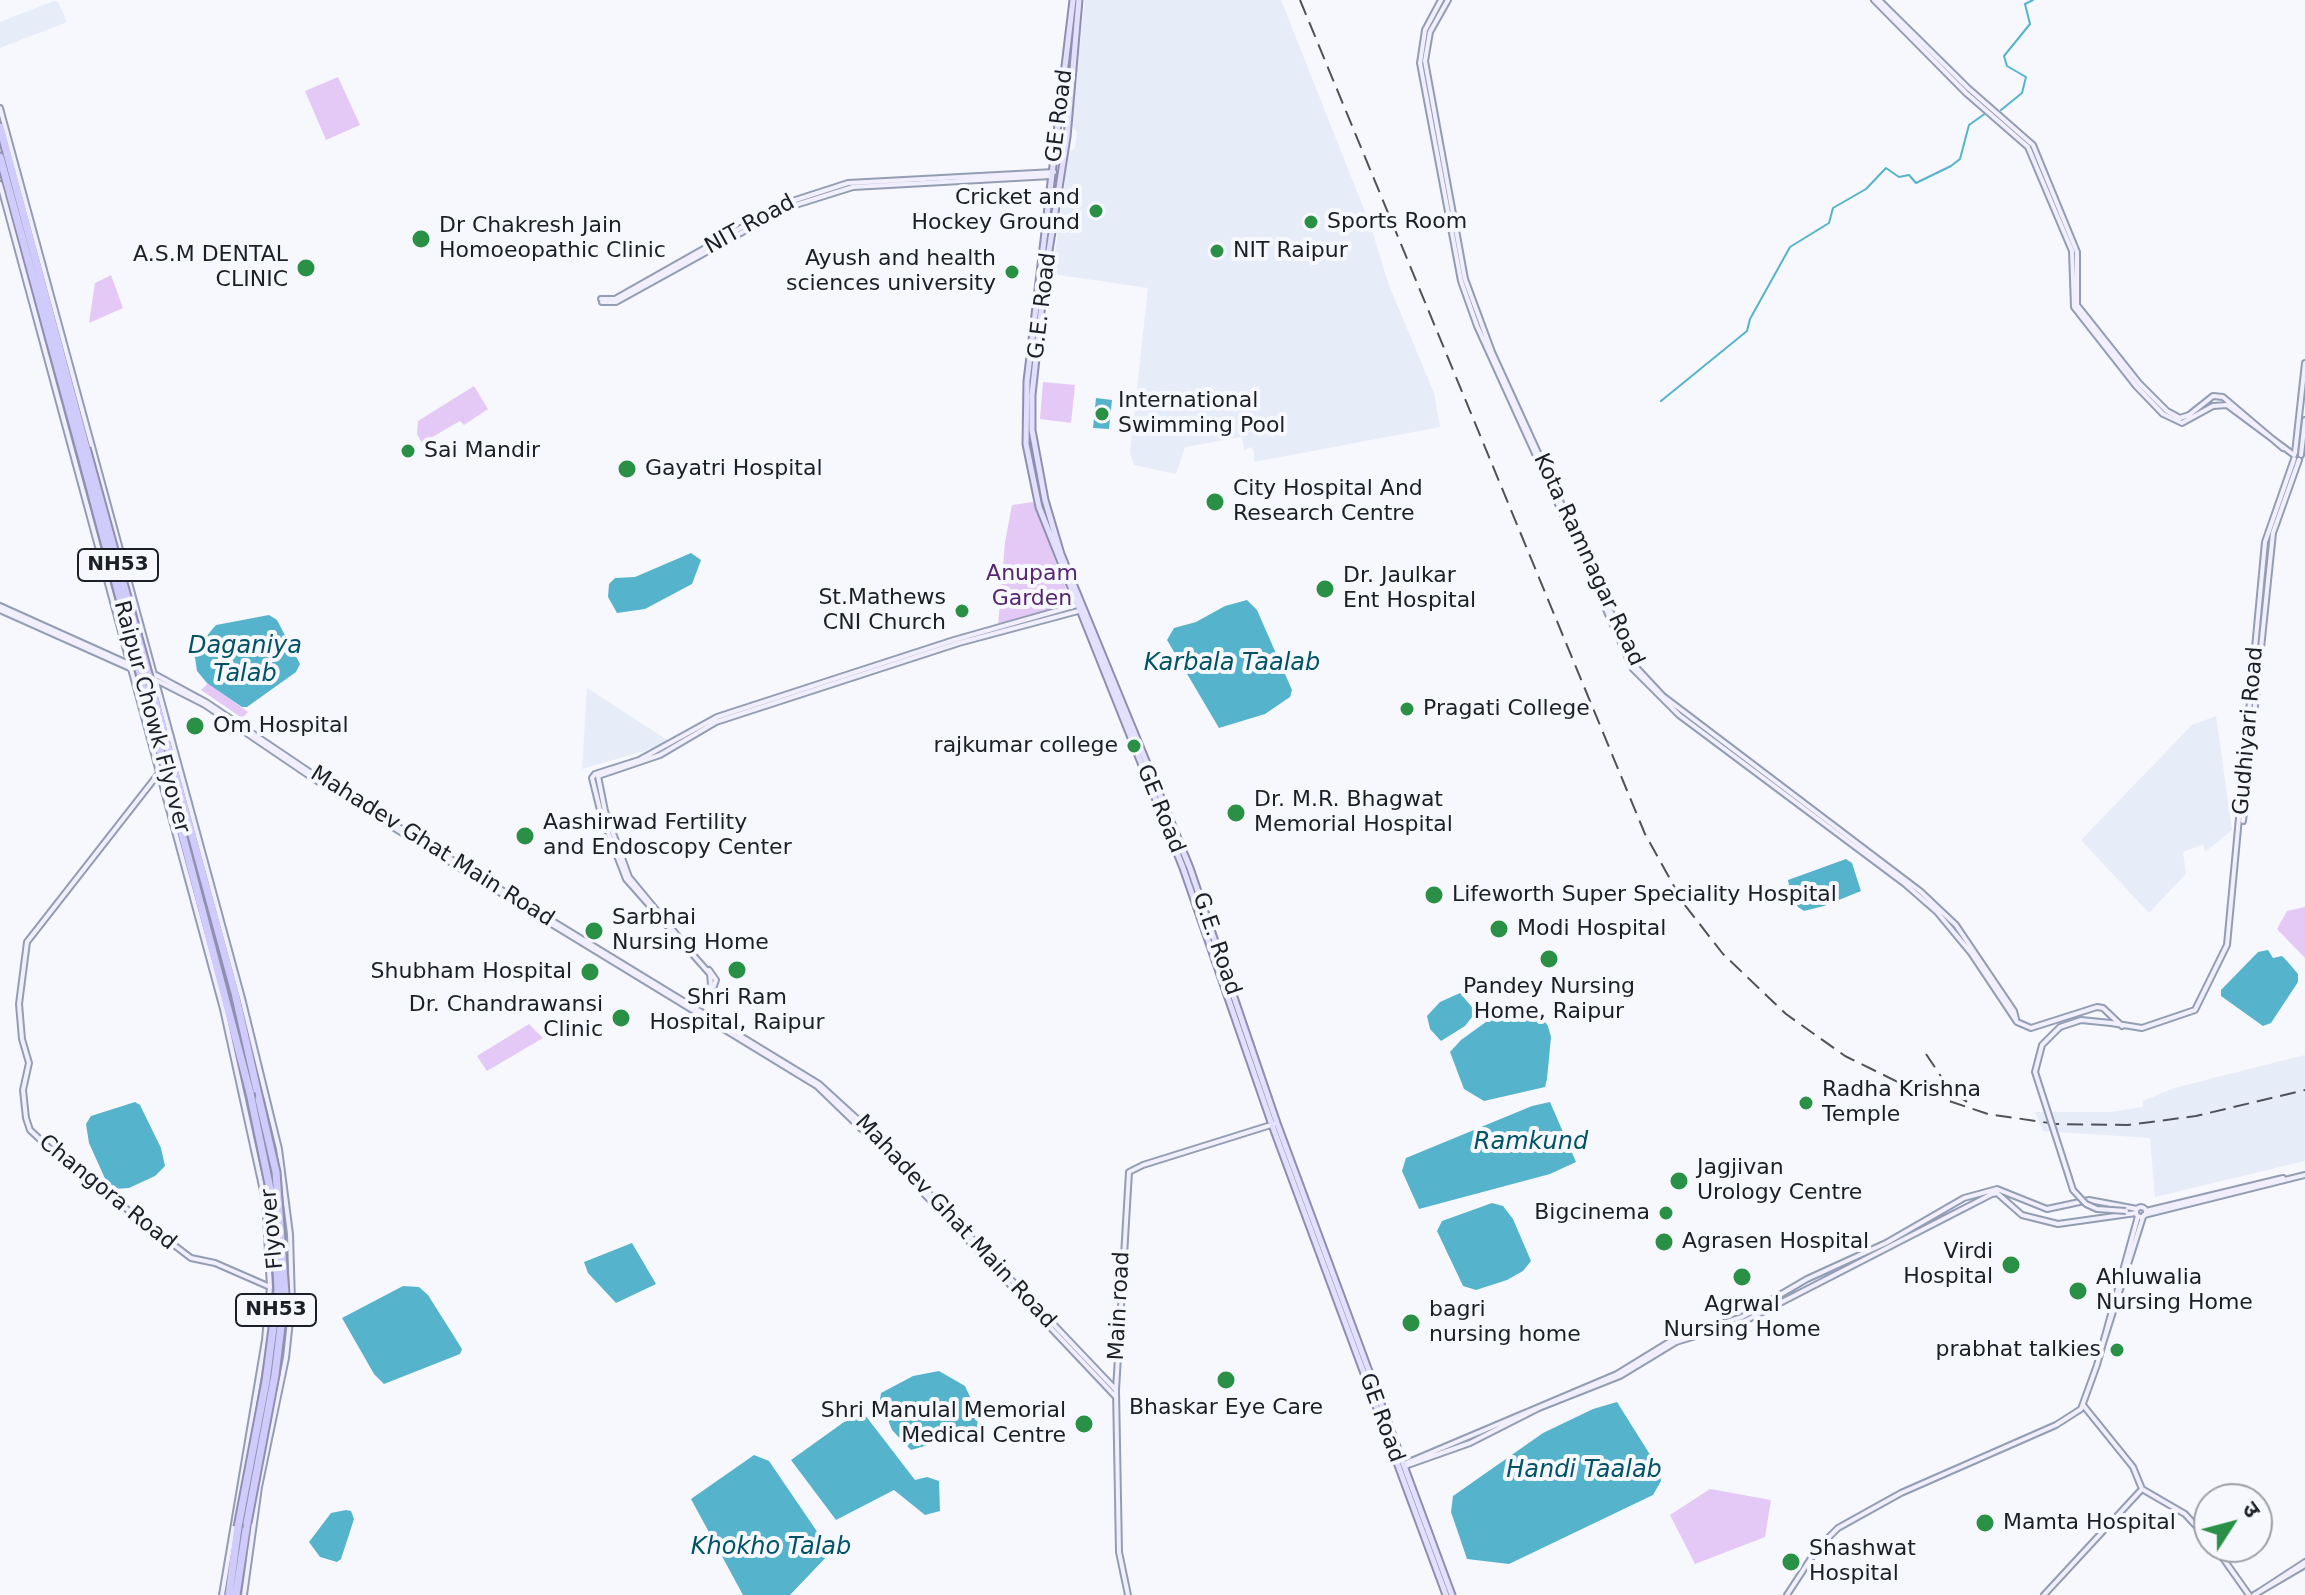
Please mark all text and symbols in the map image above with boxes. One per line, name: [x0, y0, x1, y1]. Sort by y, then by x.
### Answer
street label: GE Road: [1041, 68, 1079, 164]
place label: Cricket and Hockey Ground: [911, 185, 1080, 236]
street label: NIT Road: [700, 190, 800, 260]
marker: Cricket and Hockey Ground: [1087, 202, 1105, 220]
place label: Sports Room: [1327, 209, 1467, 235]
place label: Dr Chakresh Jain Homoeopathic Clinic: [439, 213, 666, 264]
marker: Sports Room: [1302, 213, 1320, 231]
marker: Dr Chakresh Jain Homoeopathic Clinic: [410, 228, 432, 250]
place label: NIT Raipur: [1233, 238, 1348, 264]
place label: A.S.M DENTAL CLINIC: [133, 242, 288, 294]
marker: NIT Raipur: [1208, 242, 1226, 260]
place label: Ayush and health sciences university: [786, 246, 996, 298]
street label: G.E. Road: [1023, 251, 1063, 361]
marker: A.S.M DENTAL CLINIC: [295, 257, 317, 279]
marker: Ayush and health sciences university: [1003, 263, 1021, 281]
place label: International Swimming Pool: [1118, 388, 1285, 440]
marker: International Swimming Pool: [1093, 405, 1111, 423]
place label: Sai Mandir: [424, 438, 540, 464]
marker: Sai Mandir: [399, 442, 417, 460]
street label: Kota Ramnagar Road: [1527, 449, 1649, 671]
place label: Gayatri Hospital: [645, 456, 823, 482]
marker: Gayatri Hospital: [616, 458, 638, 480]
place label: City Hospital And Research Centre: [1233, 476, 1423, 528]
marker: City Hospital And Research Centre: [1204, 491, 1226, 513]
road number: NH53: [78, 549, 158, 581]
park label: Anupam Garden: [986, 561, 1078, 612]
place label: Dr. Jaulkar Ent Hospital: [1343, 563, 1476, 614]
marker: Dr. Jaulkar Ent Hospital: [1314, 578, 1336, 600]
place label: St.Mathews CNI Church: [818, 585, 946, 636]
street label: Raipur Chowk Flyover: [107, 598, 195, 836]
marker: St.Mathews CNI Church: [953, 602, 971, 620]
water label: Daganiya Talab: [188, 633, 302, 689]
street label: Gudhiyari Road: [2228, 646, 2270, 816]
water label: Karbala Taalab: [1144, 650, 1320, 678]
place label: Pragati College: [1423, 696, 1590, 722]
marker: Pragati College: [1398, 700, 1416, 718]
place label: Om Hospital: [213, 713, 349, 739]
marker: Om Hospital: [184, 715, 206, 737]
place label: rajkumar college: [934, 733, 1118, 759]
marker: rajkumar college: [1125, 737, 1143, 755]
street label: Mahadev Ghat Main Road: [305, 761, 559, 933]
street label: GE Road: [1130, 761, 1190, 857]
place label: Dr. M.R. Bhagwat Memorial Hospital: [1254, 787, 1453, 838]
marker: Dr. M.R. Bhagwat Memorial Hospital: [1225, 802, 1247, 824]
place label: Aashirwad Fertility and Endoscopy Center: [543, 810, 792, 862]
marker: Aashirwad Fertility and Endoscopy Center: [514, 825, 536, 847]
place label: Lifeworth Super Speciality Hospital: [1452, 882, 1837, 908]
marker: Lifeworth Super Speciality Hospital: [1423, 884, 1445, 906]
street label: G.E. Road: [1186, 889, 1246, 999]
place label: Sarbhai Nursing Home: [612, 905, 769, 956]
place label: Modi Hospital: [1517, 916, 1666, 942]
marker: Modi Hospital: [1488, 918, 1510, 940]
marker: Sarbhai Nursing Home: [583, 920, 605, 942]
marker: Pandey Nursing Home, Raipur: [1538, 948, 1560, 970]
place label: Shubham Hospital: [371, 959, 572, 985]
marker: Shri Ram Hospital, Raipur: [726, 959, 748, 981]
marker: Shubham Hospital: [579, 961, 601, 983]
place label: Pandey Nursing Home, Raipur: [1463, 974, 1635, 1026]
place label: Shri Ram Hospital, Raipur: [649, 985, 825, 1036]
place label: Dr. Chandrawansi Clinic: [409, 992, 603, 1044]
marker: Dr. Chandrawansi Clinic: [610, 1007, 632, 1029]
place label: Radha Krishna Temple: [1822, 1077, 1981, 1128]
marker: Radha Krishna Temple: [1797, 1094, 1815, 1112]
street label: Mahadev Ghat Main Road: [849, 1110, 1061, 1334]
water label: Ramkund: [1474, 1129, 1588, 1157]
street label: Changora Road: [33, 1130, 181, 1256]
place label: Jagjivan Urology Centre: [1697, 1155, 1862, 1206]
marker: Jagjivan Urology Centre: [1668, 1170, 1690, 1192]
street label: Flyover: [256, 1188, 290, 1270]
place label: Bigcinema: [1534, 1200, 1650, 1226]
marker: Bigcinema: [1657, 1204, 1675, 1222]
place label: Agrasen Hospital: [1682, 1229, 1869, 1255]
marker: Agrasen Hospital: [1653, 1231, 1675, 1253]
place label: Virdi Hospital: [1903, 1239, 1993, 1290]
street label: Main road: [1104, 1251, 1136, 1361]
marker: Virdi Hospital: [2000, 1254, 2022, 1276]
place label: Ahluwalia Nursing Home: [2096, 1265, 2253, 1316]
marker: Agrwal Nursing Home: [1731, 1266, 1753, 1288]
marker: Ahluwalia Nursing Home: [2067, 1280, 2089, 1302]
place label: Agrwal Nursing Home: [1664, 1292, 1820, 1344]
road number: NH53: [236, 1294, 316, 1326]
place label: bagri nursing home: [1429, 1297, 1581, 1348]
marker: bagri nursing home: [1400, 1312, 1422, 1334]
place label: prabhat talkies: [1935, 1337, 2101, 1363]
marker: prabhat talkies: [2108, 1341, 2126, 1359]
marker: Bhaskar Eye Care: [1215, 1369, 1237, 1391]
street label: GE Road: [1353, 1370, 1409, 1466]
place label: Bhaskar Eye Care: [1129, 1395, 1323, 1421]
place label: Shri Manulal Memorial Medical Centre: [821, 1398, 1066, 1450]
marker: Shri Manulal Memorial Medical Centre: [1073, 1413, 1095, 1435]
water label: Handi Taalab: [1506, 1457, 1662, 1485]
north arrow: [2193, 1483, 2273, 1563]
text: उ: [2237, 1497, 2265, 1522]
place label: Mamta Hospital: [2003, 1510, 2176, 1536]
marker: Mamta Hospital: [1974, 1512, 1996, 1534]
water label: Khokho Talab: [691, 1534, 851, 1562]
place label: Shashwat Hospital: [1809, 1536, 1916, 1588]
marker: Shashwat Hospital: [1780, 1551, 1802, 1573]

